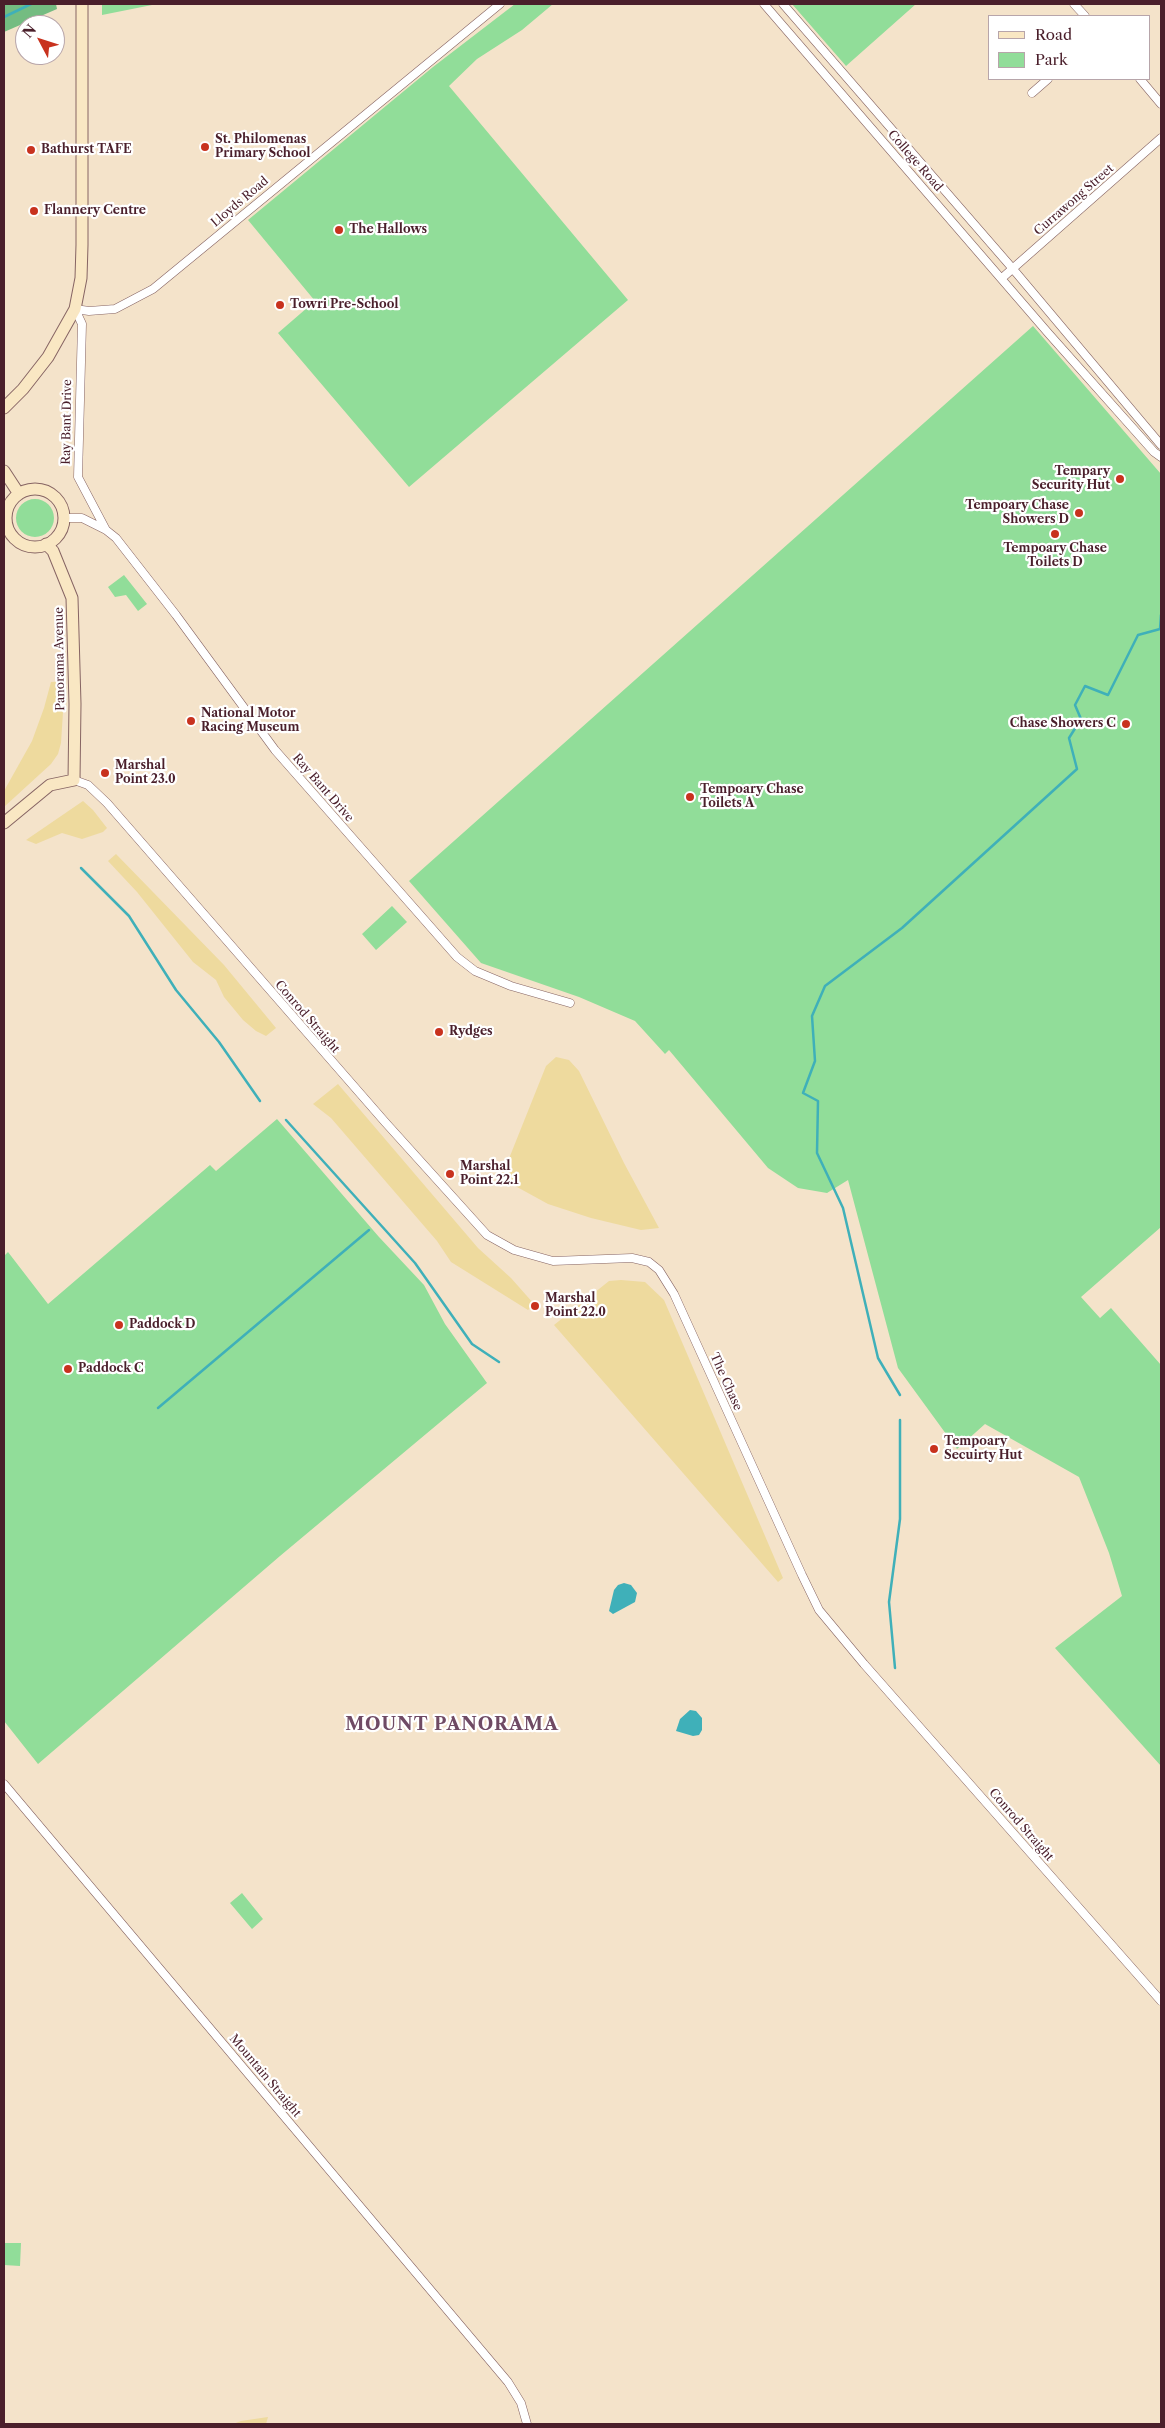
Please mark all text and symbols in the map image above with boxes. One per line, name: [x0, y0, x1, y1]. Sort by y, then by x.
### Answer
north arrow: [15, 15, 65, 65]
legend: [988, 15, 1150, 80]
text: N: [18, 21, 40, 41]
text: Road: [1035, 25, 1072, 44]
text: Park: [1035, 50, 1068, 69]
street label: College Road: [885, 127, 945, 195]
place label: St. Philomenas Primary School: [215, 133, 311, 161]
marker: St. Philomenas Primary School: [199, 141, 211, 153]
place label: Bathurst TAFE: [41, 143, 132, 157]
marker: Bathurst TAFE: [25, 144, 37, 156]
street label: Currawong Street: [1031, 162, 1117, 238]
street label: Lloyds Road: [208, 174, 272, 230]
place label: Flannery Centre: [44, 204, 146, 218]
marker: Flannery Centre: [28, 205, 40, 217]
place label: The Hallows: [349, 223, 427, 237]
marker: The Hallows: [333, 224, 345, 236]
place label: Towri Pre-School: [290, 298, 398, 312]
marker: Towri Pre-School: [274, 299, 286, 311]
street label: Ray Bant Drive: [59, 379, 75, 465]
place label: Tempary Security Hut: [1032, 465, 1110, 493]
marker: Tempary Security Hut: [1114, 473, 1126, 485]
place label: Tempoary Chase Showers D: [965, 499, 1069, 527]
marker: Tempoary Chase Showers D: [1073, 507, 1085, 519]
marker: Tempoary Chase Toilets D: [1049, 528, 1061, 540]
place label: Tempoary Chase Toilets D: [1003, 542, 1107, 570]
street label: Panorama Avenue: [52, 607, 68, 711]
place label: National Motor Racing Museum: [201, 707, 299, 735]
marker: National Motor Racing Museum: [185, 715, 197, 727]
place label: Chase Showers C: [1010, 717, 1116, 731]
marker: Chase Showers C: [1120, 718, 1132, 730]
street label: Ray Bant Drive: [290, 751, 356, 825]
place label: Marshal Point 23.0: [115, 759, 176, 787]
marker: Marshal Point 23.0: [99, 767, 111, 779]
place label: Tempoary Chase Toilets A: [700, 783, 804, 811]
marker: Tempoary Chase Toilets A: [684, 791, 696, 803]
street label: Conrod Straight: [272, 978, 342, 1056]
place label: Rydges: [449, 1025, 493, 1039]
marker: Rydges: [433, 1026, 445, 1038]
place label: Marshal Point 22.1: [460, 1160, 519, 1188]
marker: Marshal Point 22.1: [444, 1168, 456, 1180]
place label: Marshal Point 22.0: [545, 1292, 606, 1320]
marker: Marshal Point 22.0: [529, 1300, 541, 1312]
place label: Paddock D: [129, 1318, 195, 1332]
marker: Paddock D: [113, 1319, 125, 1331]
street label: The Chase: [707, 1351, 745, 1413]
place label: Paddock C: [78, 1362, 144, 1376]
marker: Paddock C: [62, 1363, 74, 1375]
place label: Tempoary Secuirty Hut: [944, 1435, 1022, 1463]
marker: Tempoary Secuirty Hut: [928, 1443, 940, 1455]
district label: MOUNT PANORAMA: [343, 1714, 561, 1736]
street label: Conrod Straight: [986, 1786, 1056, 1864]
street label: Mountain Straight: [226, 2032, 304, 2120]

